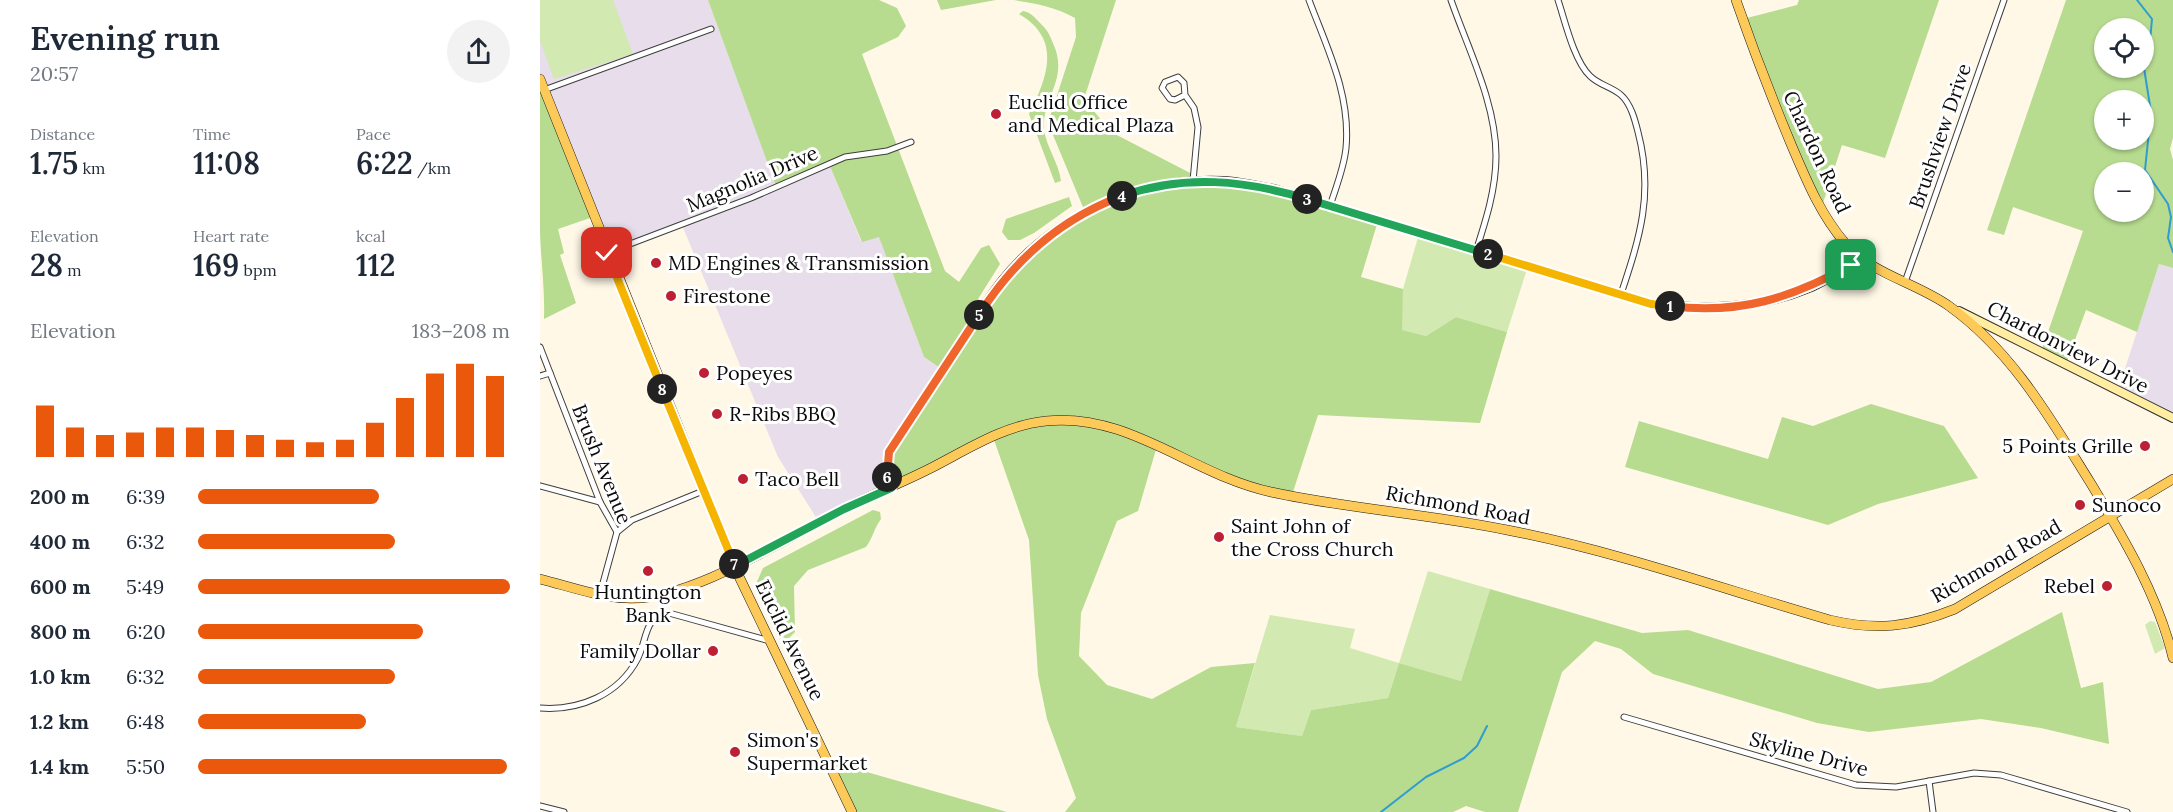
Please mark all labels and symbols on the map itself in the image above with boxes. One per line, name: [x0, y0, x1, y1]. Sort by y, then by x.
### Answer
street label: Brushview Drive: [1903, 60, 1976, 212]
street label: Chardon Road: [1778, 87, 1857, 217]
place label: Euclid Office and Medical Plaza: [1008, 89, 1174, 137]
marker: Euclid Office and Medical Plaza: [989, 107, 1003, 121]
street label: Magnolia Drive: [682, 140, 821, 217]
pin: 4: [1107, 181, 1137, 211]
pin: 3: [1292, 184, 1322, 214]
pin: [581, 227, 632, 278]
pin: 2: [1473, 239, 1503, 269]
pin: [1825, 239, 1876, 290]
place label: MD Engines & Transmission: [668, 250, 929, 275]
marker: MD Engines & Transmission: [649, 256, 663, 270]
place label: Firestone: [683, 283, 771, 308]
marker: Firestone: [664, 289, 678, 303]
pin: 1: [1655, 291, 1685, 321]
street label: Chardonview Drive: [1983, 295, 2153, 398]
pin: 5: [964, 300, 994, 330]
place label: Popeyes: [716, 360, 793, 385]
marker: Popeyes: [697, 366, 711, 380]
pin: 8: [647, 374, 677, 404]
street label: Brush Avenue: [567, 400, 638, 528]
place label: R-Ribs BBQ: [729, 401, 836, 426]
marker: R-Ribs BBQ: [710, 407, 724, 421]
place label: 5 Points Grille: [2002, 433, 2133, 458]
marker: 5 Points Grille: [2138, 439, 2152, 453]
pin: 6: [872, 462, 902, 492]
place label: Taco Bell: [755, 466, 839, 491]
marker: Taco Bell: [736, 472, 750, 486]
street label: Richmond Road: [1384, 480, 1532, 530]
place label: Sunoco: [2092, 492, 2161, 517]
marker: Sunoco: [2073, 498, 2087, 512]
place label: Saint John of the Cross Church: [1231, 513, 1394, 561]
street label: Richmond Road: [1926, 513, 2065, 608]
marker: Saint John of the Cross Church: [1212, 530, 1226, 544]
pin: 7: [719, 549, 749, 579]
marker: Huntington Bank: [641, 564, 655, 578]
place label: Rebel: [2044, 573, 2095, 598]
street label: Euclid Avenue: [751, 575, 830, 704]
place label: Huntington Bank: [594, 579, 702, 627]
marker: Rebel: [2100, 579, 2114, 593]
place label: Family Dollar: [579, 638, 701, 663]
marker: Family Dollar: [706, 644, 720, 658]
street label: Skyline Drive: [1747, 726, 1871, 781]
place label: Simon's Supermarket: [747, 727, 868, 775]
marker: Simon's Supermarket: [728, 745, 742, 759]

